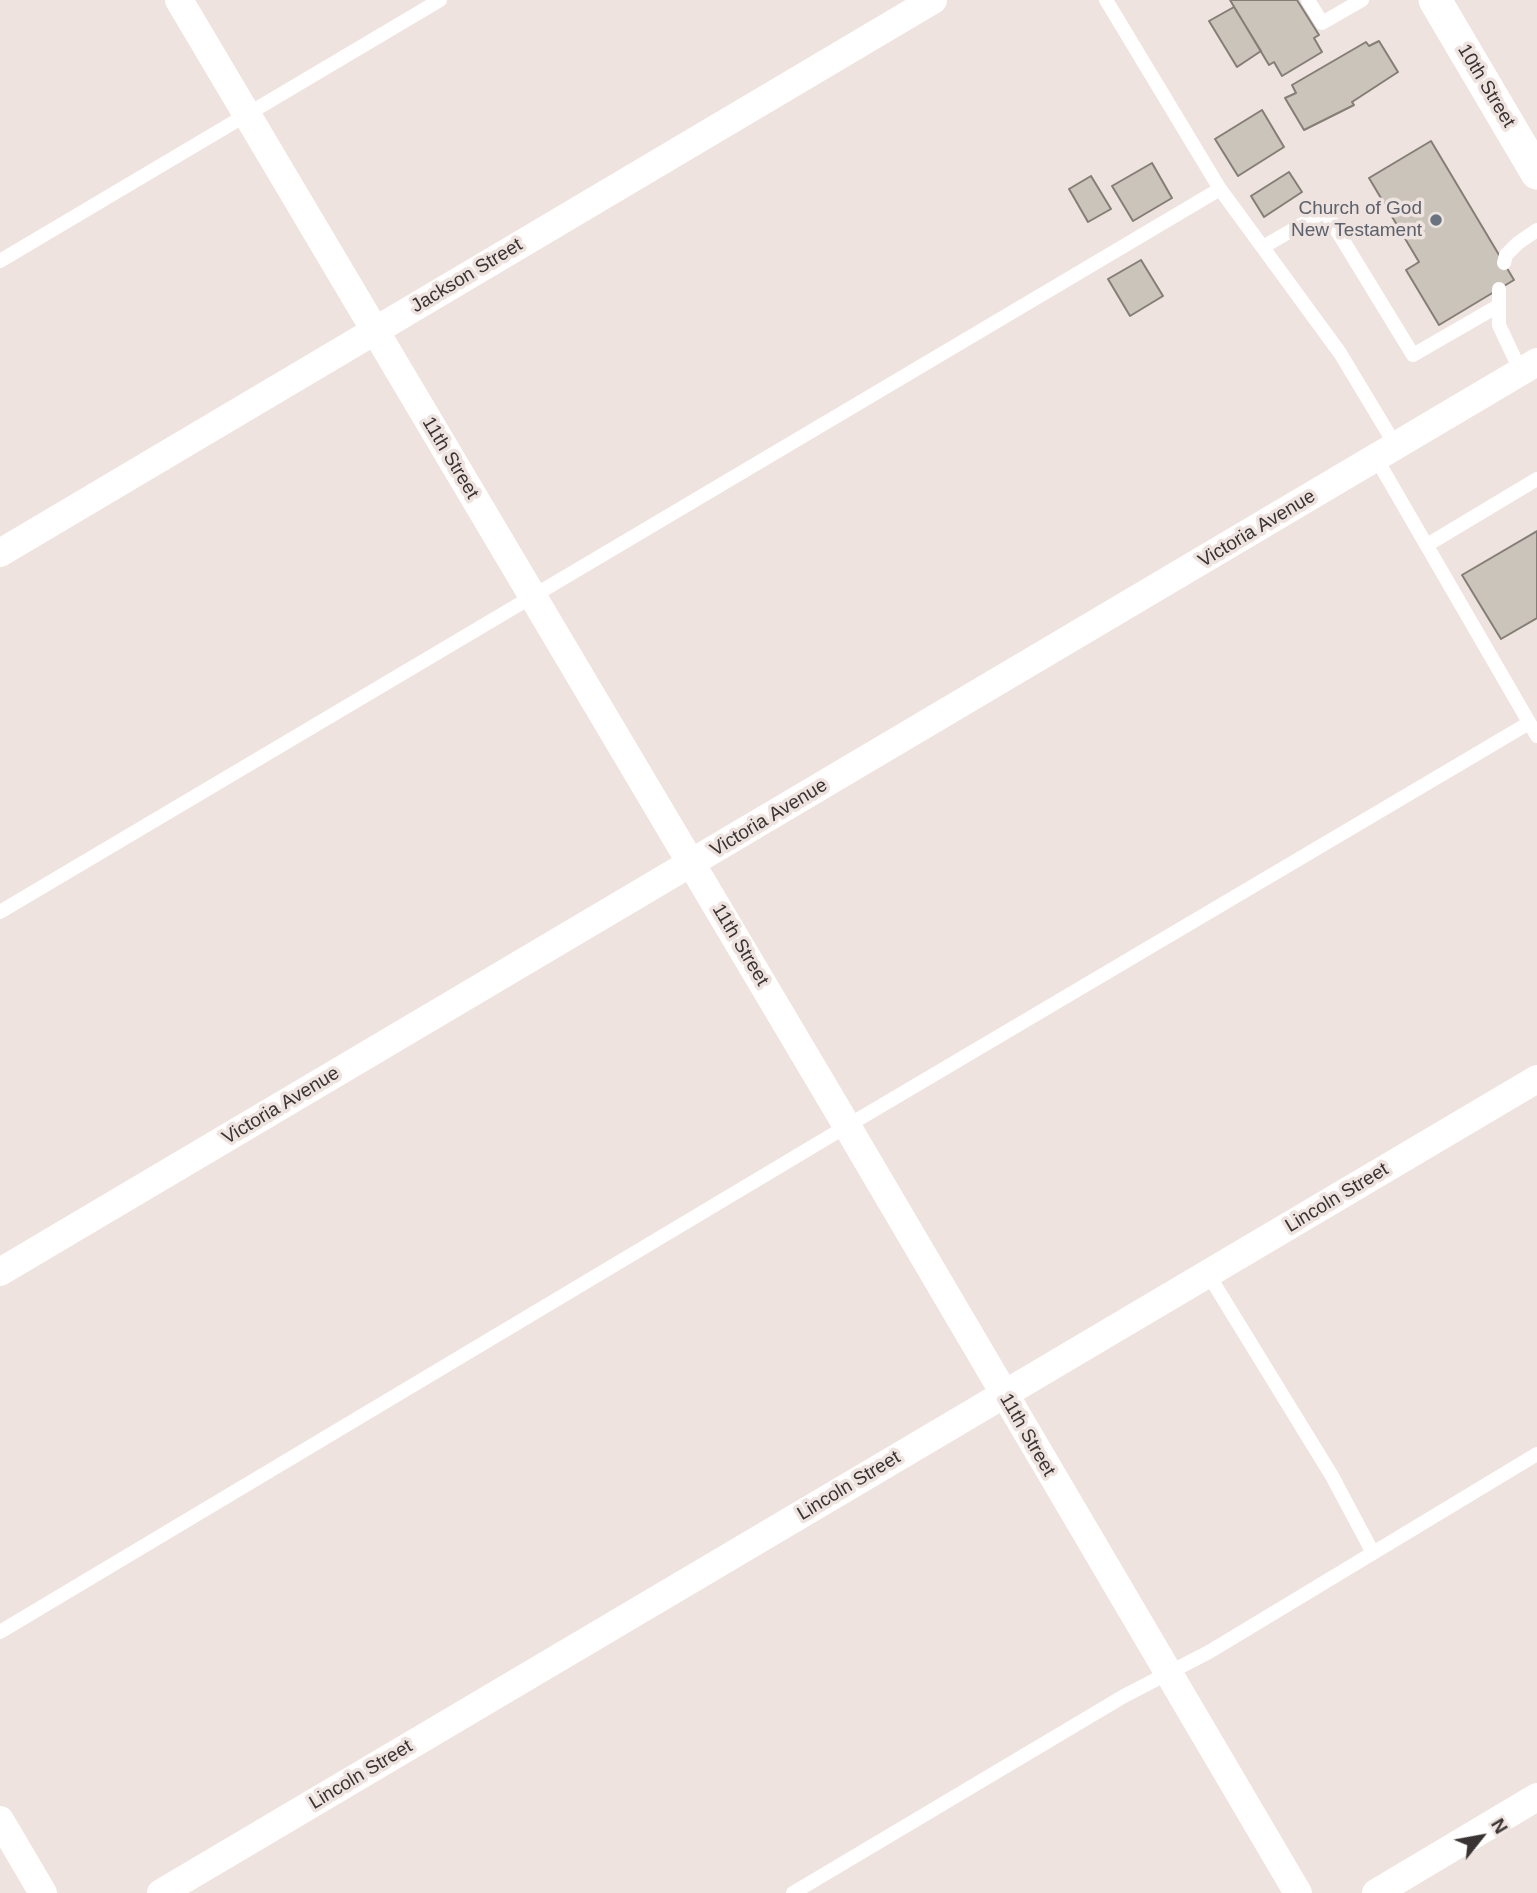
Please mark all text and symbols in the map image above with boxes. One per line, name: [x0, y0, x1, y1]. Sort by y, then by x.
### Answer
street label: 10th Street: [1452, 40, 1520, 132]
place label: Church of God New Testament: [1291, 198, 1422, 242]
marker: Church of God New Testament: [1428, 212, 1444, 228]
street label: Jackson Street: [407, 234, 527, 318]
street label: 11th Street: [417, 413, 483, 503]
street label: Victoria Avenue: [1194, 485, 1320, 573]
street label: Victoria Avenue: [706, 774, 832, 862]
street label: 11th Street: [707, 900, 773, 990]
street label: Victoria Avenue: [218, 1062, 344, 1150]
street label: Lincoln Street: [1281, 1158, 1393, 1238]
street label: 11th Street: [994, 1390, 1060, 1480]
street label: Lincoln Street: [793, 1446, 905, 1526]
street label: Lincoln Street: [305, 1735, 417, 1815]
north arrow: [1446, 1802, 1516, 1872]
text: N: [1487, 1815, 1512, 1837]

